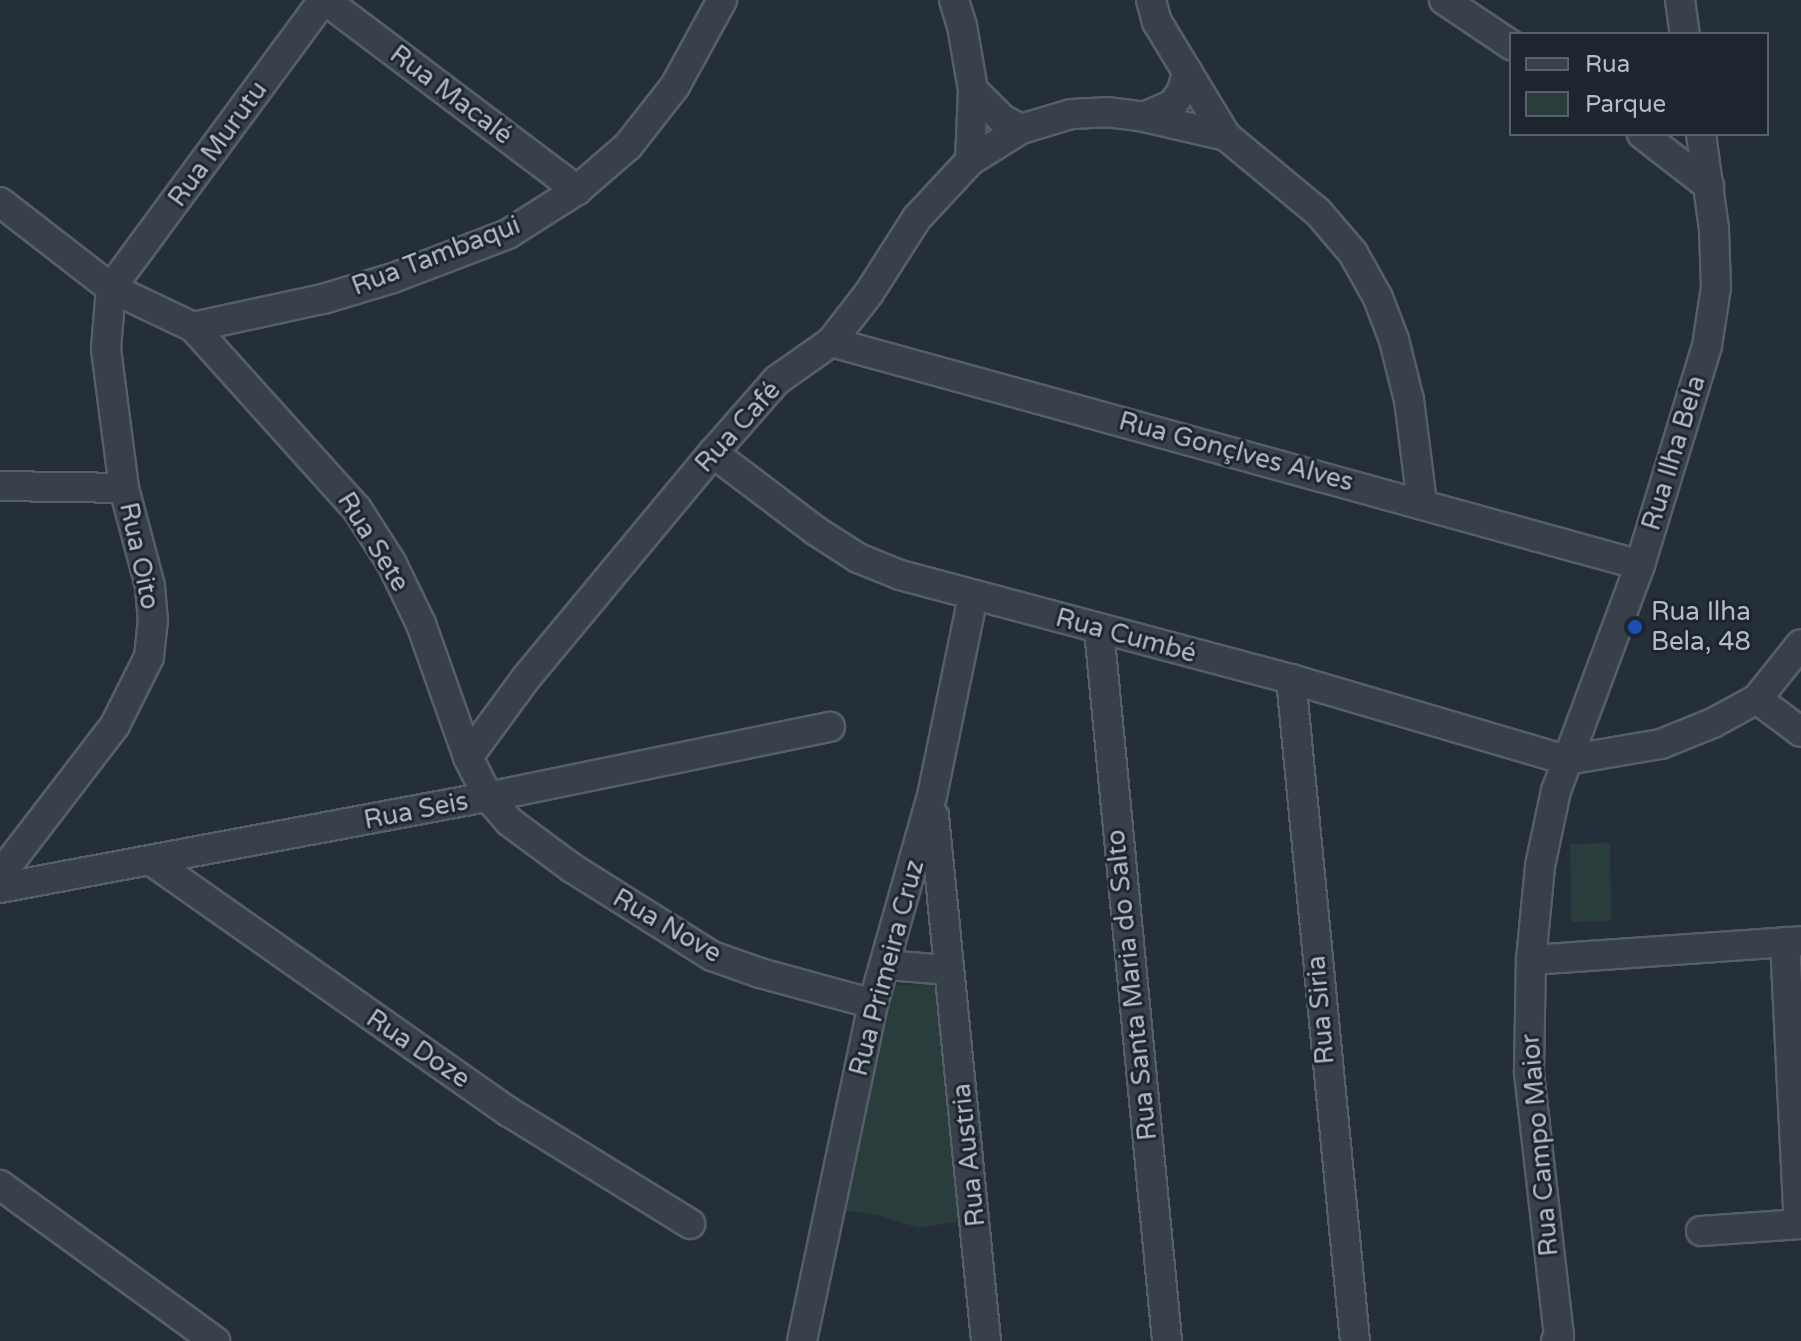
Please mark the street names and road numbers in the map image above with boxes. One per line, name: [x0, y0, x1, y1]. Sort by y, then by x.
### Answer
street label: Rua Macalé: [384, 39, 518, 151]
street label: Rua Murutu: [162, 75, 274, 213]
street label: Rua Tambaqui: [347, 210, 525, 302]
street label: Rua Ilha Bela: [1636, 372, 1712, 534]
street label: Rua Café: [689, 375, 787, 479]
street label: Rua Gonçlves Alves: [1115, 406, 1357, 498]
street label: Rua Sete: [330, 487, 416, 597]
street label: Rua Oito: [112, 500, 166, 612]
street label: Rua Cumbé: [1052, 602, 1200, 670]
street label: Rua Seis: [361, 786, 471, 836]
street label: Rua Santa Maria do Salto: [1100, 828, 1164, 1142]
street label: Rua Primeira Cruz: [843, 857, 931, 1079]
street label: Rua Nove: [607, 882, 727, 970]
street label: Rua Siria: [1301, 954, 1341, 1066]
street label: Rua Doze: [360, 1003, 476, 1095]
street label: Rua Campo Maior: [1515, 1032, 1565, 1258]
street label: Rua Austria: [946, 1082, 992, 1228]

